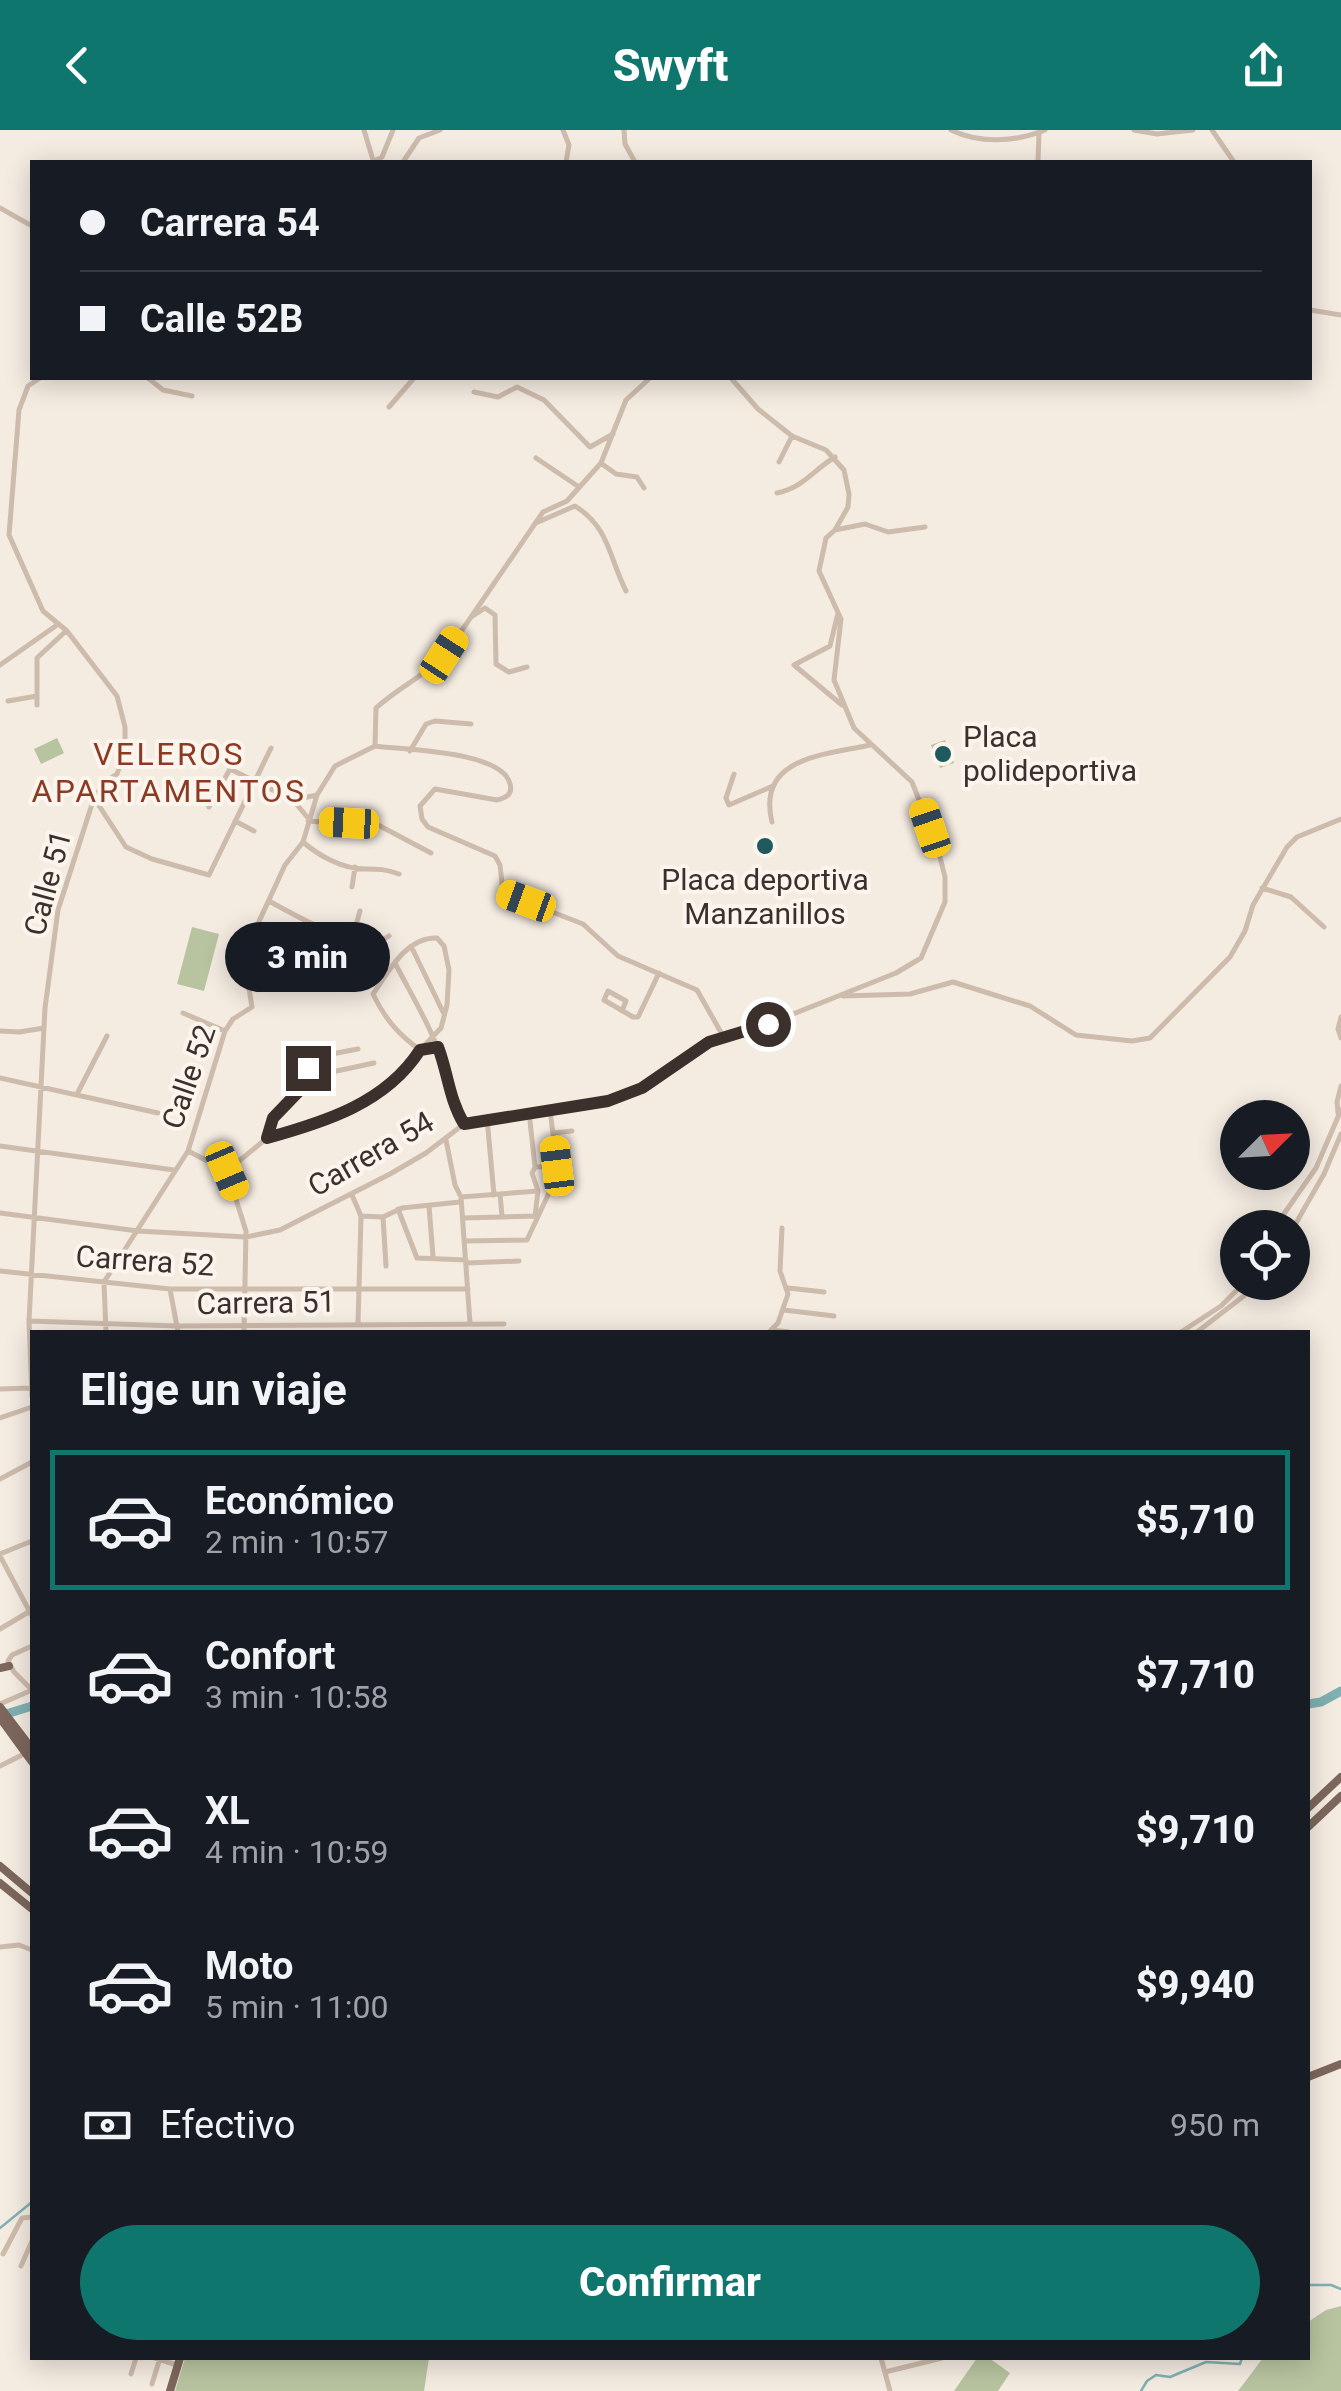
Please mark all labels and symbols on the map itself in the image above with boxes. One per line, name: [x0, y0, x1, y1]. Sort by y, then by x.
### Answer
car: [415, 622, 473, 688]
place label: Placa polideportiva: [963, 719, 1137, 788]
district label: VELEROS APARTAMENTOS: [31, 735, 307, 810]
marker: Placa polideportiva: [932, 743, 954, 765]
car: [906, 795, 954, 861]
car: [318, 806, 380, 840]
street label: Calle 51: [17, 826, 78, 939]
marker: Placa deportiva Manzanillos: [754, 835, 776, 857]
place label: Placa deportiva Manzanillos: [661, 862, 869, 931]
car: [493, 877, 559, 925]
callout: 3 min: [226, 923, 390, 993]
route start: [746, 1002, 791, 1047]
street label: Calle 52: [154, 1020, 223, 1133]
route end: [286, 1046, 331, 1091]
north arrow: [1220, 1100, 1310, 1190]
street label: Carrera 54: [302, 1104, 440, 1203]
car: [538, 1134, 576, 1198]
car: [201, 1138, 253, 1204]
street label: Carrera 52: [75, 1238, 216, 1283]
street label: Carrera 51: [196, 1284, 336, 1321]

